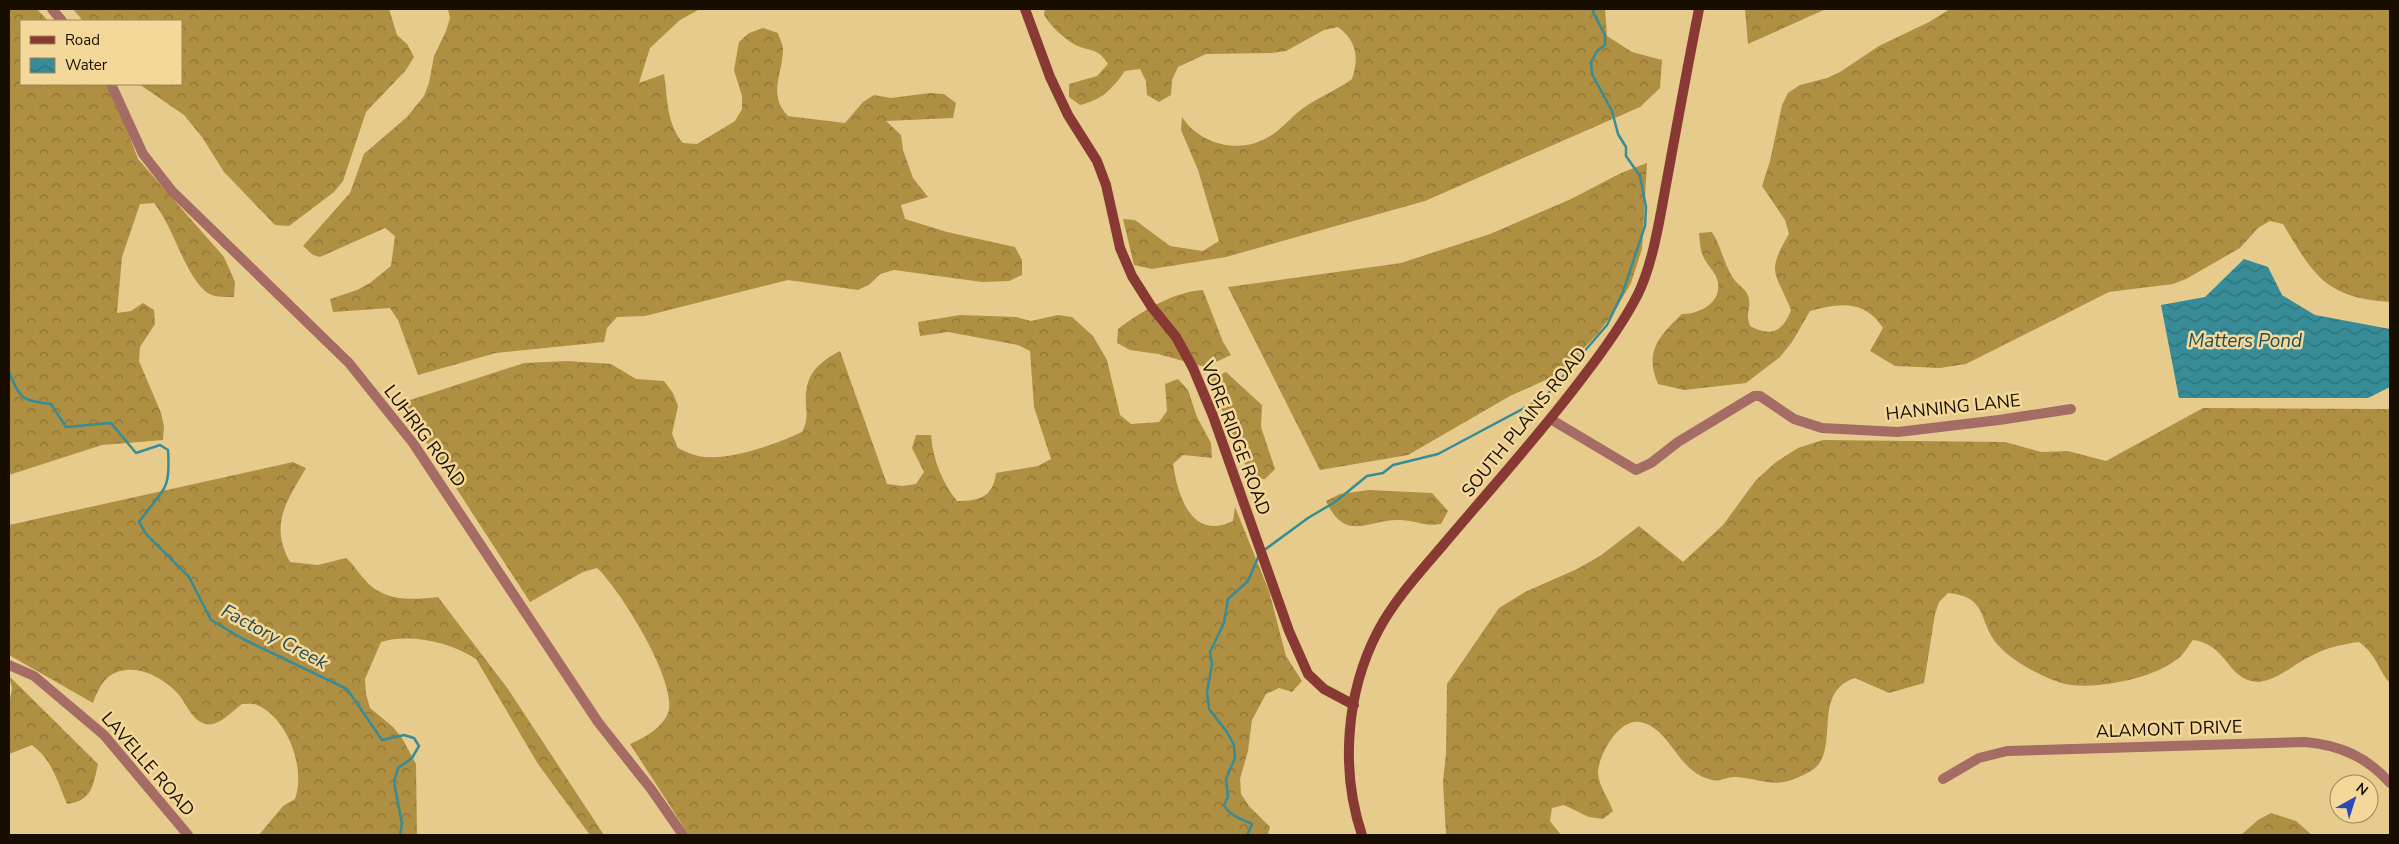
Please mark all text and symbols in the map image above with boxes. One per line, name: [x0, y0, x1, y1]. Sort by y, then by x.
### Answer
legend: [20, 20, 182, 85]
text: Road: [65, 30, 100, 50]
text: Water: [65, 55, 108, 75]
water label: Matters Pond: [2188, 328, 2303, 354]
street label: SOUTH PLAINS ROAD: [1456, 342, 1592, 502]
street label: VORE RIDGE ROAD: [1195, 357, 1276, 519]
street label: LUHRIG ROAD: [379, 380, 471, 492]
street label: HANNING LANE: [1884, 388, 2022, 426]
water label: Factory Creek: [217, 598, 333, 676]
street label: LAVELLE ROAD: [96, 707, 200, 821]
street label: ALAMONT DRIVE: [2095, 714, 2243, 744]
north arrow: [2329, 774, 2379, 824]
text: N: [2352, 779, 2372, 800]

